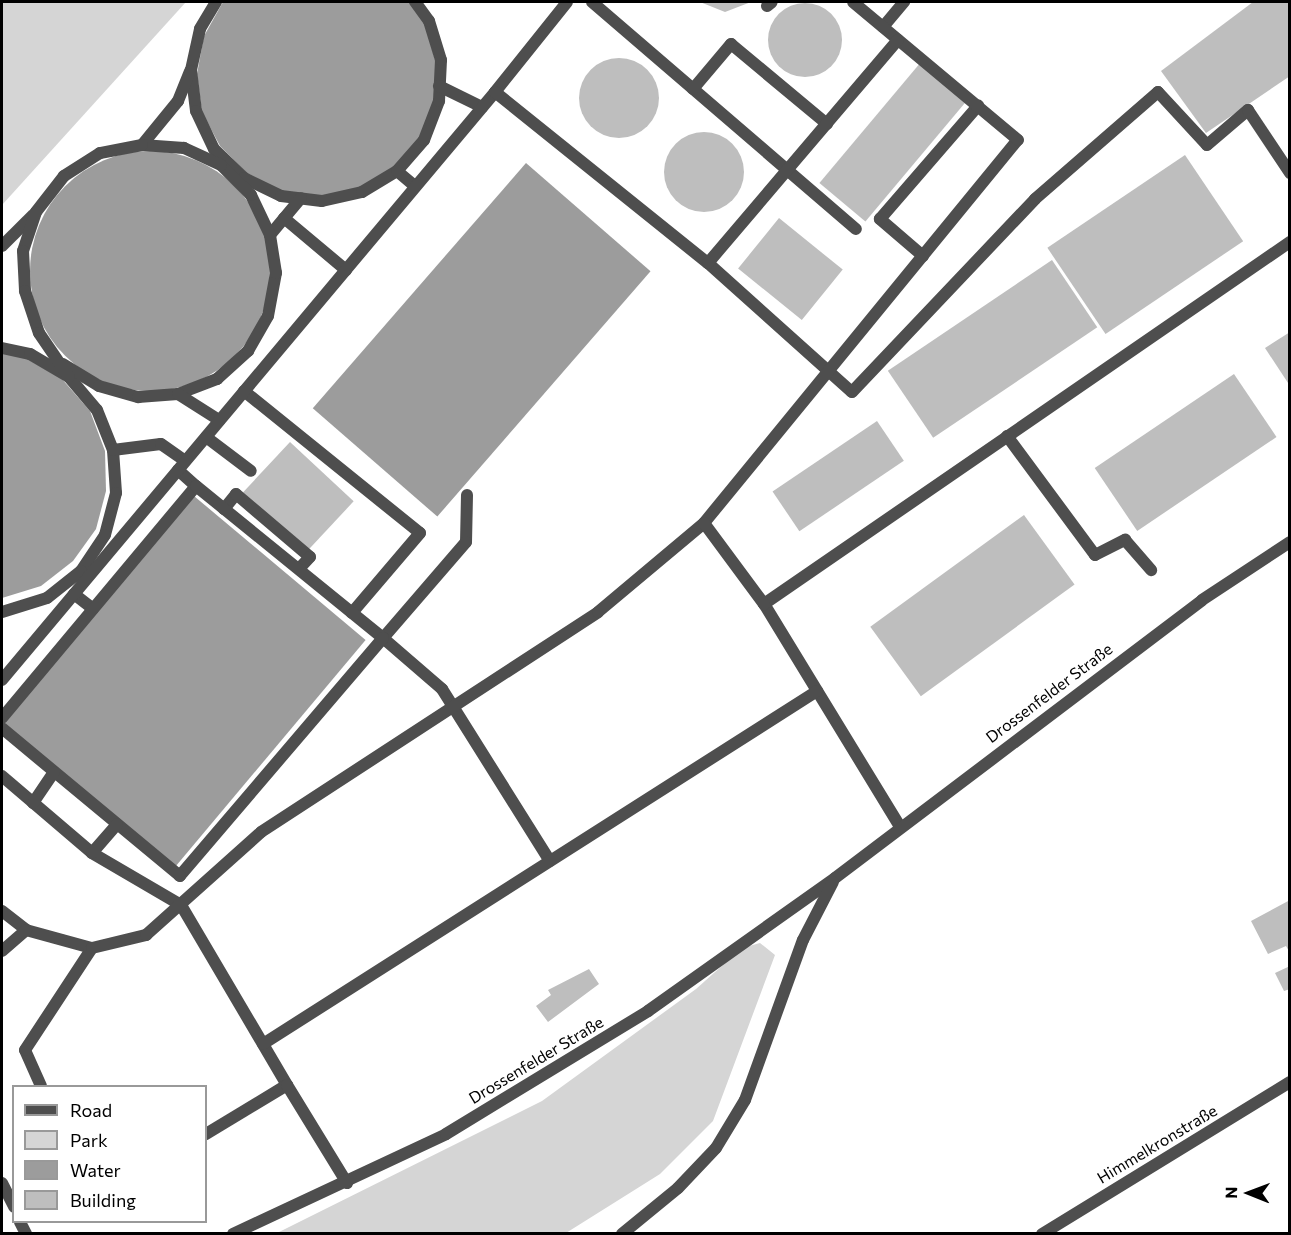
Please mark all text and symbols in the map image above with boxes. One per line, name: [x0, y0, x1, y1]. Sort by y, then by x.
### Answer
street label: Drossenfelder Straße: [982, 639, 1116, 747]
street label: Drossenfelder Straße: [465, 1012, 607, 1108]
legend: [12, 1085, 207, 1223]
text: Road: [70, 1099, 112, 1121]
street label: Himmelkronstraße: [1094, 1101, 1220, 1187]
text: Park: [70, 1129, 108, 1151]
text: Water: [70, 1159, 121, 1181]
north arrow: [1219, 1163, 1279, 1223]
text: N: [1221, 1187, 1240, 1199]
text: Building: [70, 1189, 136, 1211]

